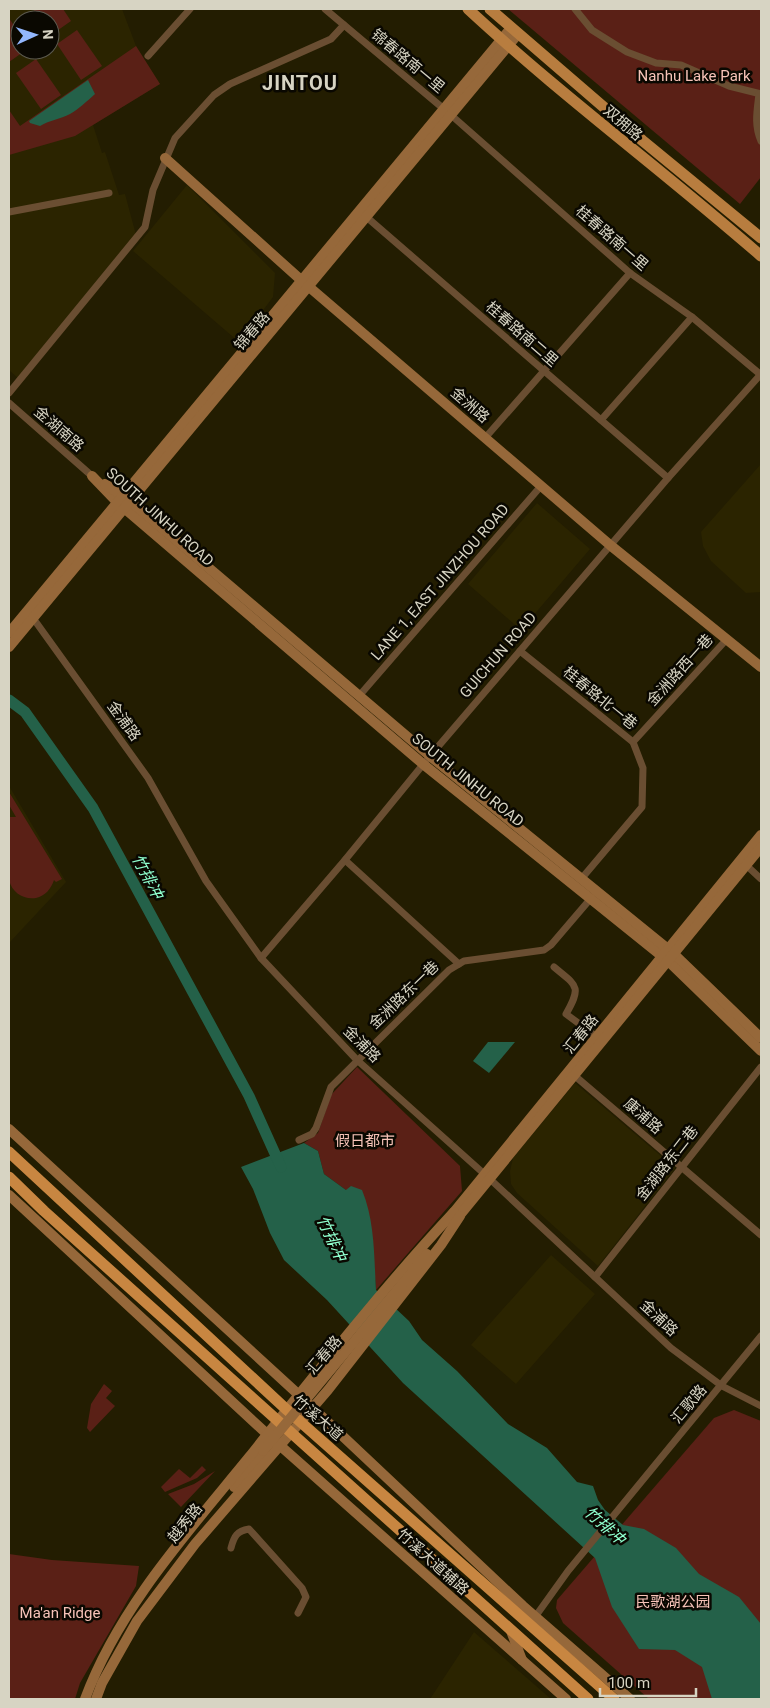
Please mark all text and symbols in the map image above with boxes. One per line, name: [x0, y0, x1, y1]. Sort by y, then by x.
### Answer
north arrow: [10, 10, 60, 60]
street label: 锦春路南一里: [368, 25, 448, 97]
text: N: [40, 29, 56, 40]
park label: Nanhu Lake Park: [638, 67, 751, 85]
district label: JINTOU: [262, 71, 338, 95]
street label: 双拥路: [600, 102, 646, 144]
street label: 桂春路南一里: [572, 202, 652, 274]
street label: 桂春路南二里: [482, 298, 562, 370]
street label: 锦春路: [231, 308, 273, 354]
street label: 金洲路: [447, 383, 493, 427]
street label: 金湖南路: [30, 403, 88, 455]
street label: SOUTH JINHU ROAD: [102, 464, 218, 570]
street label: LANE 1, EAST JINZHOU ROAD: [367, 500, 513, 664]
street label: GUICHUN ROAD: [456, 608, 540, 702]
street label: 金洲路西一巷: [643, 631, 717, 709]
street label: 桂春路北一巷: [559, 663, 641, 733]
street label: 金浦路: [103, 698, 145, 744]
street label: SOUTH JINHU ROAD: [408, 729, 528, 831]
water label: 竹排冲: [128, 851, 168, 904]
street label: 金洲路东一巷: [365, 957, 443, 1033]
street label: 汇春路: [560, 1011, 602, 1057]
street label: 金浦路: [340, 1022, 384, 1066]
street label: 康浦路: [620, 1094, 666, 1138]
street label: 金湖路东二巷: [632, 1122, 702, 1204]
park label: 假日都市: [335, 1132, 395, 1150]
water label: 竹排冲: [313, 1212, 351, 1266]
street label: 金浦路: [636, 1296, 682, 1340]
street label: 汇春路: [303, 1332, 345, 1378]
street label: 汇歌路: [668, 1381, 710, 1427]
street label: 竹溪大道: [289, 1392, 347, 1444]
street label: 越秀路: [164, 1500, 206, 1546]
water label: 竹排冲: [580, 1502, 630, 1550]
street label: 竹溪大道辅路: [394, 1525, 472, 1599]
park label: 民歌湖公园: [635, 1593, 711, 1611]
park label: Ma'an Ridge: [20, 1604, 100, 1622]
scale bar: [600, 1666, 696, 1698]
text: 100 m: [608, 1674, 650, 1692]

